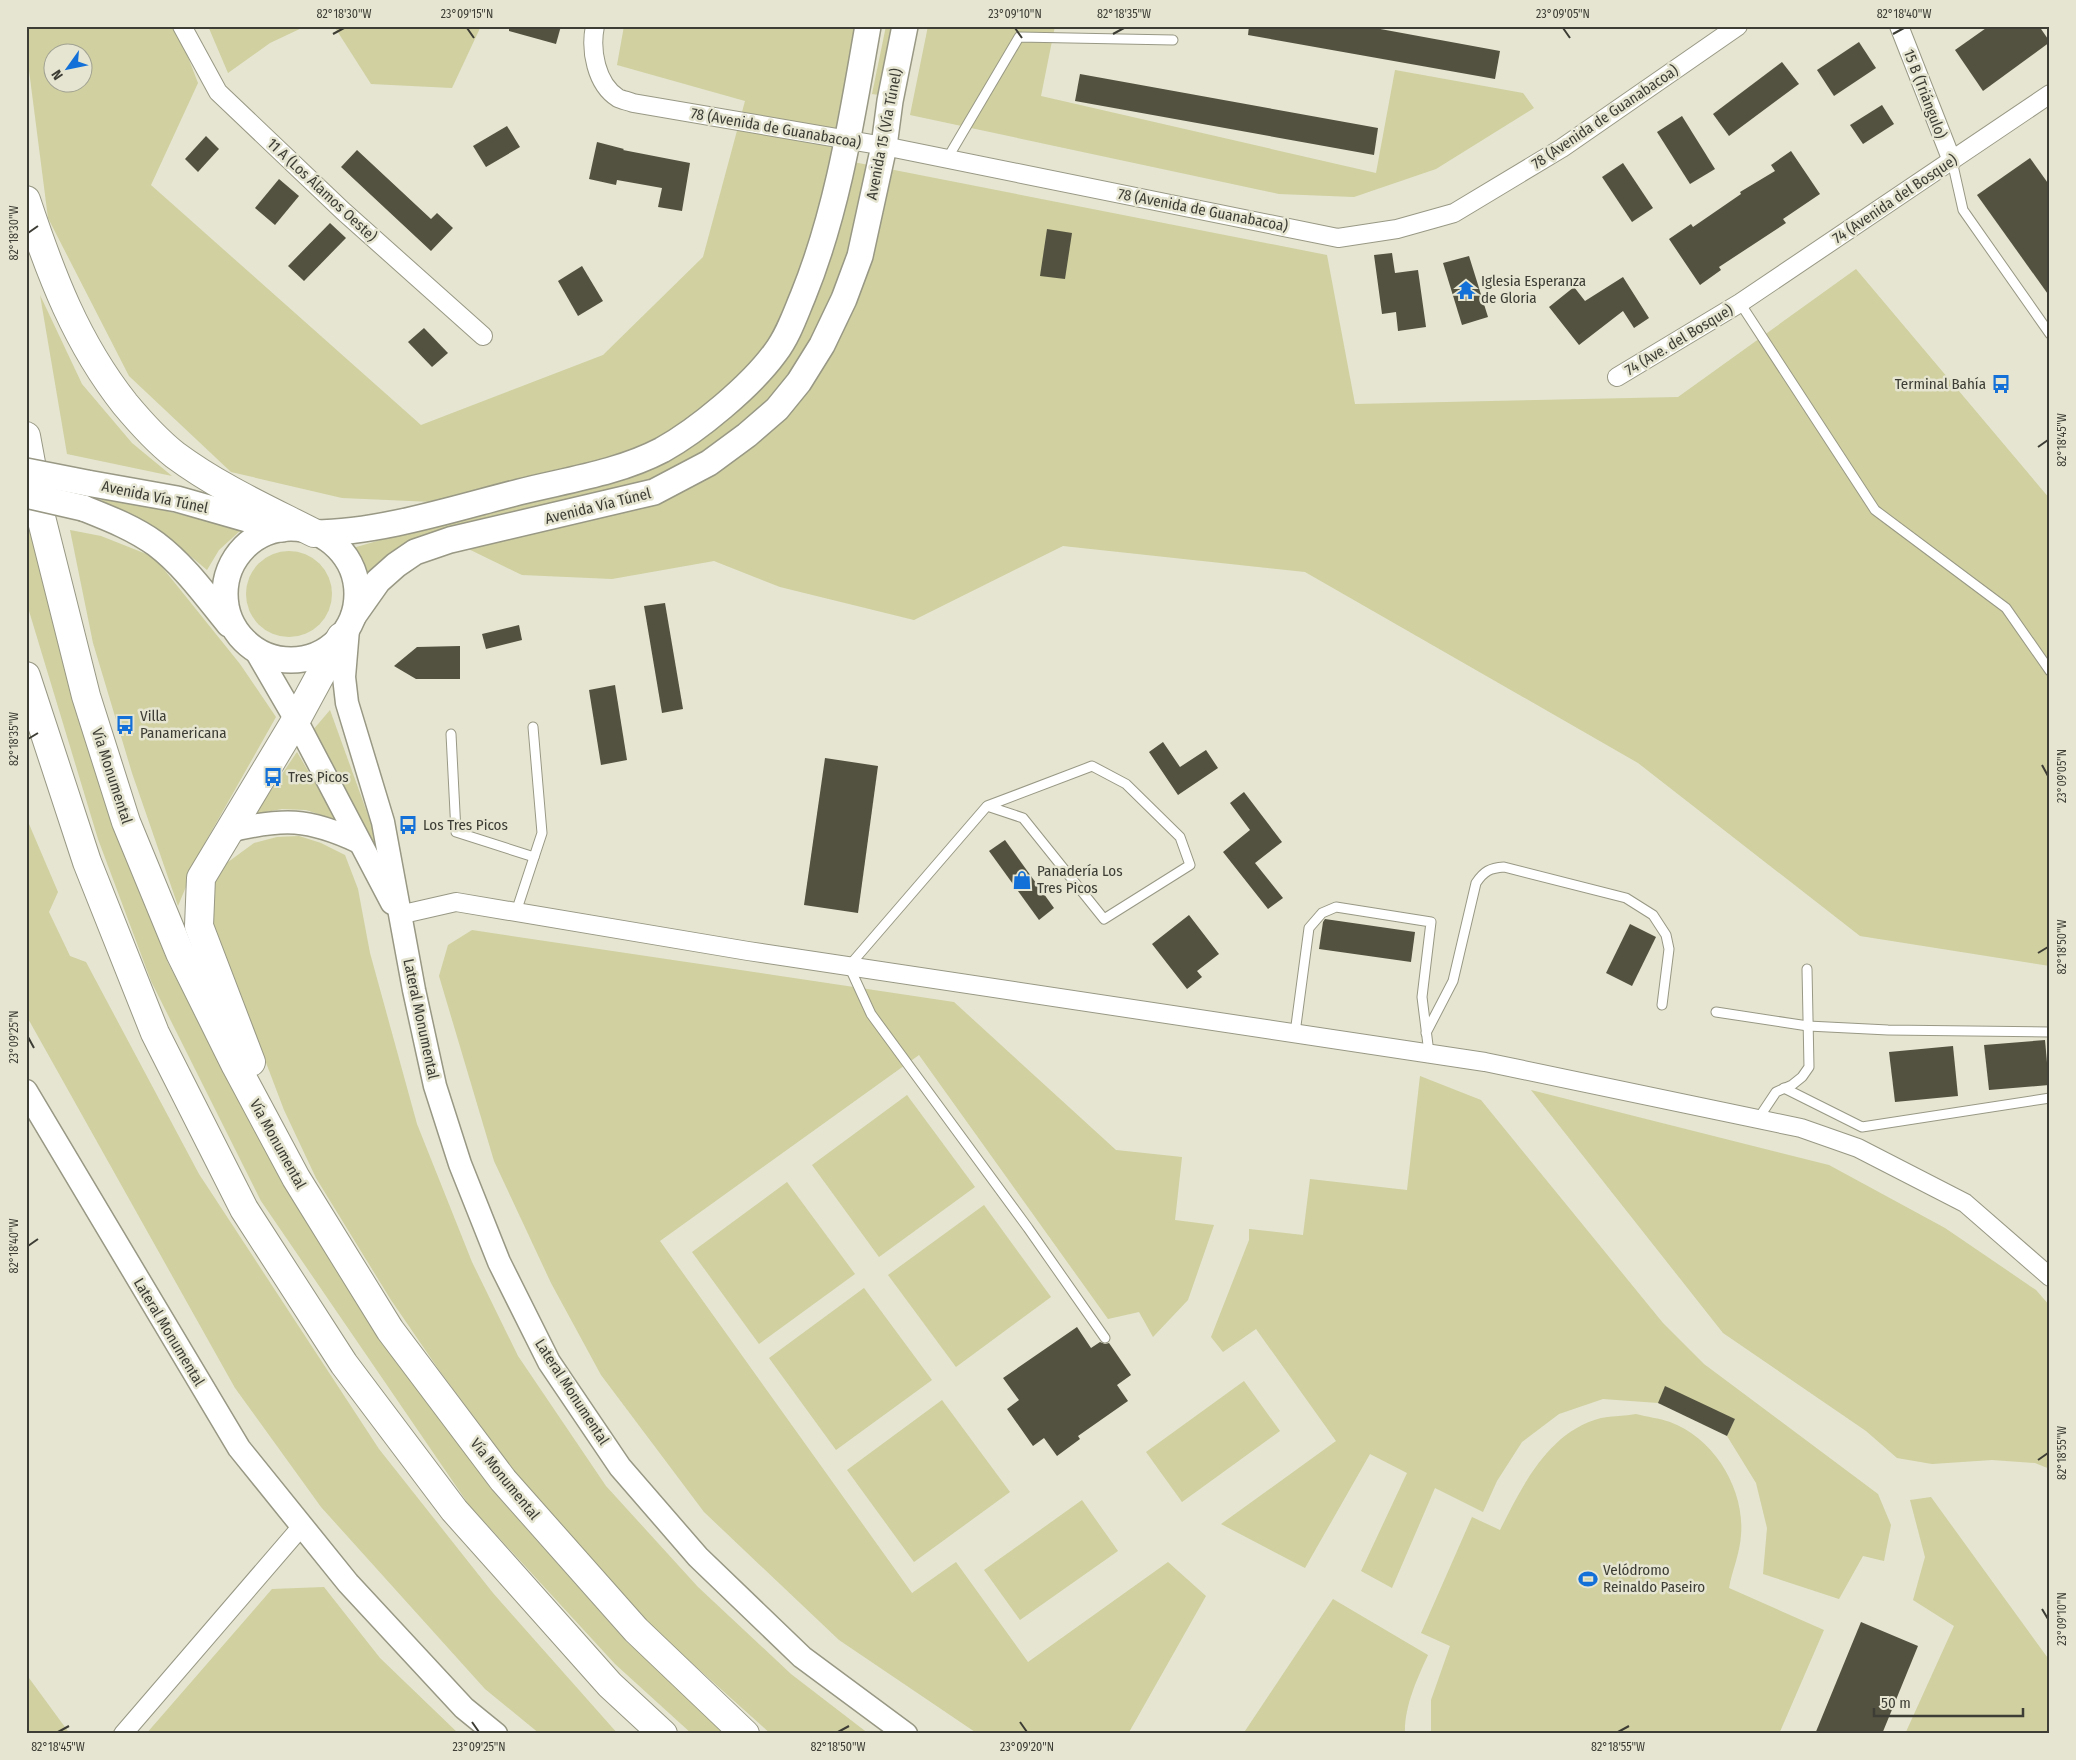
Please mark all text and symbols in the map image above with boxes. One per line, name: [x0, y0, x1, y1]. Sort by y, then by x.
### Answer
text: 82°18'30"W: [317, 7, 371, 21]
text: 23°09'15"N: [441, 7, 493, 21]
text: 23°09'10"N: [988, 7, 1042, 21]
text: 82°18'35"W: [1097, 7, 1151, 21]
text: 23°09'05"N: [1536, 7, 1590, 21]
text: 82°18'40"W: [1877, 7, 1931, 21]
north arrow: [42, 42, 92, 92]
street label: 15 B (Triángulo): [1900, 47, 1950, 141]
street label: 78 (Avenida de Guanabacoa): [1528, 61, 1682, 173]
text: N: [48, 67, 67, 83]
street label: Avenida 15 (Vía Túnel): [862, 67, 906, 201]
street label: 78 (Avenida de Guanabacoa): [689, 104, 863, 152]
street label: 11 A (Los Álamos Oeste): [263, 135, 381, 245]
street label: 74 (Avenida del Bosque): [1829, 151, 1961, 247]
street label: 78 (Avenida de Guanabacoa): [1117, 185, 1289, 235]
text: 82°18'30"W: [7, 206, 21, 260]
place label: Iglesia Esperanza de Gloria: [1481, 272, 1586, 307]
temple icon: Iglesia Esperanza de Gloria: [1455, 279, 1477, 301]
street label: 74 (Ave. del Bosque): [1622, 301, 1736, 379]
bus stop icon: Terminal Bahía: [1990, 373, 2012, 395]
place label: Terminal Bahía: [1895, 375, 1986, 393]
text: 82°18'45"W: [2055, 413, 2069, 467]
street label: Avenida Vía Túnel: [100, 477, 210, 517]
street label: Avenida Vía Túnel: [543, 484, 653, 528]
place label: Villa Panamericana: [140, 707, 227, 742]
text: 82°18'35"W: [7, 712, 21, 766]
bus stop icon: Villa Panamericana: [114, 714, 136, 736]
street label: Vía Monumental: [88, 726, 136, 826]
text: 23°09'05"N: [2055, 749, 2069, 803]
bus stop icon: Tres Picos: [262, 766, 284, 788]
place label: Tres Picos: [288, 768, 349, 786]
bus stop icon: Los Tres Picos: [397, 814, 419, 836]
place label: Los Tres Picos: [423, 816, 508, 834]
place label: Panadería Los Tres Picos: [1037, 862, 1123, 897]
shop icon: Panadería Los Tres Picos: [1011, 869, 1033, 891]
text: 82°18'50"W: [2055, 920, 2069, 974]
street label: Lateral Monumental: [399, 957, 443, 1081]
text: 23°09'25"N: [7, 1011, 21, 1063]
street label: Vía Monumental: [246, 1096, 310, 1192]
text: 82°18'40"W: [7, 1219, 21, 1273]
street label: Lateral Monumental: [130, 1275, 208, 1389]
street label: Lateral Monumental: [531, 1336, 613, 1448]
text: 82°18'55"W: [2055, 1426, 2069, 1480]
street label: Vía Monumental: [467, 1435, 543, 1523]
place label: Velódromo Reinaldo Paseiro: [1603, 1561, 1705, 1596]
sports icon: Velódromo Reinaldo Paseiro: [1577, 1568, 1599, 1590]
text: 23°09'10"N: [2055, 1592, 2069, 1646]
scale bar: [1874, 1685, 2022, 1717]
text: 50 m: [1881, 1694, 1911, 1712]
text: 82°18'45"W: [31, 1740, 85, 1754]
text: 23°09'25"N: [453, 1740, 505, 1754]
text: 82°18'50"W: [811, 1740, 865, 1754]
text: 23°09'20"N: [1000, 1740, 1054, 1754]
text: 82°18'55"W: [1591, 1740, 1645, 1754]

